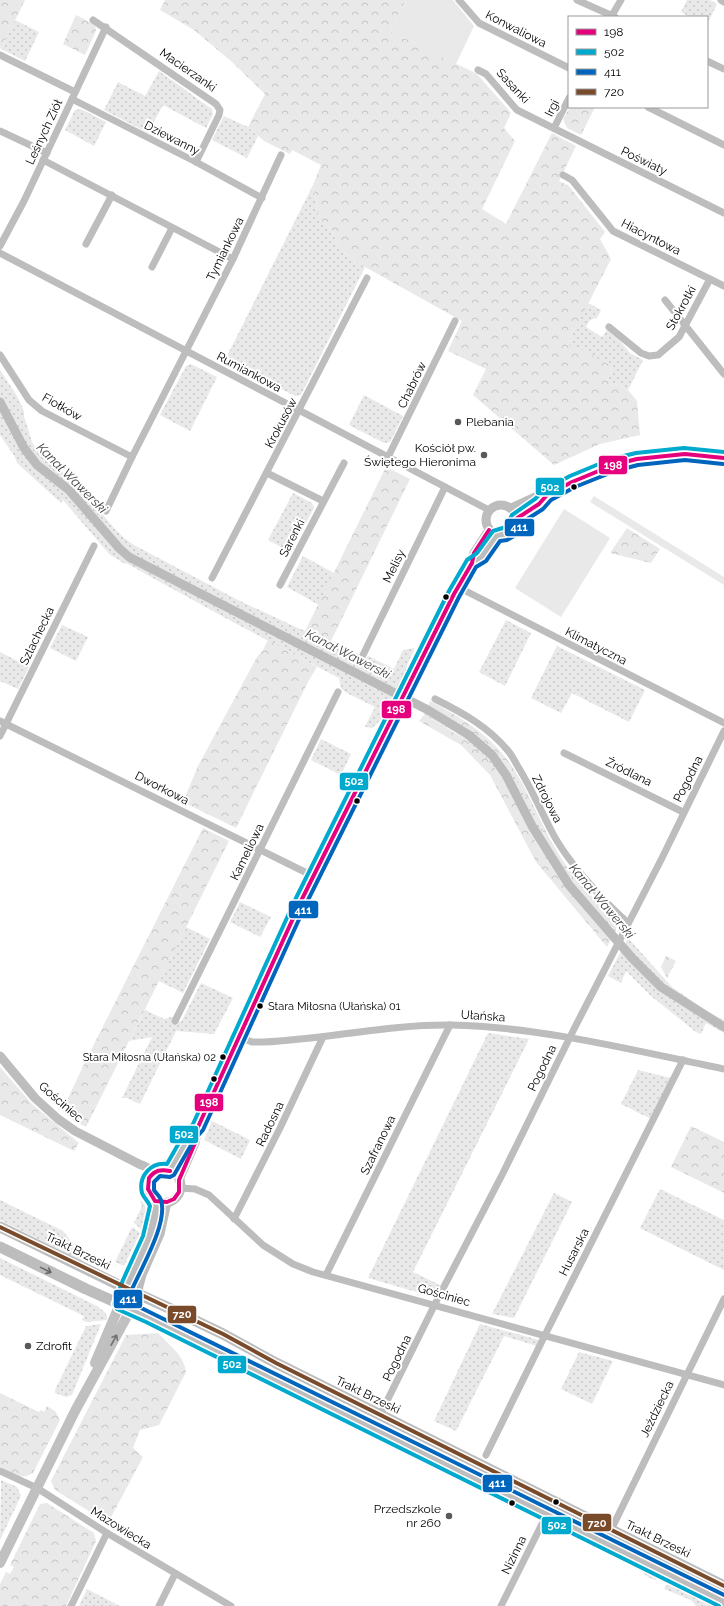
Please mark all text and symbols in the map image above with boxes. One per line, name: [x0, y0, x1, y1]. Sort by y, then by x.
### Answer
street label: Konwaliowa: [483, 8, 549, 50]
legend: [568, 16, 708, 108]
text: 198: [604, 25, 623, 39]
street label: Macierzanki: [157, 45, 219, 95]
text: 502: [604, 45, 624, 59]
text: 411: [604, 65, 621, 79]
street label: Sasanki: [494, 66, 532, 106]
text: 720: [604, 85, 624, 99]
street label: Leśnych Ziół: [23, 97, 65, 167]
street label: Irgi: [542, 97, 562, 119]
street label: Dziewanny: [142, 118, 203, 158]
street label: Poświaty: [619, 144, 670, 178]
street label: Tymiankowa: [204, 215, 246, 283]
street label: Hiacyntowa: [619, 216, 683, 258]
street label: Stokrotki: [663, 283, 699, 333]
street label: Rumiankowa: [214, 349, 284, 395]
street label: Chabrów: [395, 359, 429, 410]
street label: Fiołków: [40, 390, 84, 424]
street label: Krokusów: [262, 395, 300, 450]
place label: Plebania: [466, 415, 514, 429]
marker: Plebania: [453, 417, 463, 427]
water label: Kanał Wawerski: [34, 440, 111, 517]
place label: Kościół pw. Świętego Hieronima: [364, 441, 476, 469]
marker: Kościół pw. Świętego Hieronima: [479, 450, 489, 460]
line badge: 198: [598, 455, 628, 475]
text: 198: [604, 459, 623, 472]
line badge: 502: [535, 477, 565, 496]
text: 502: [540, 481, 560, 494]
unlabelled marker: [569, 482, 579, 492]
street label: Sarenki: [276, 517, 308, 559]
line badge: 411: [504, 518, 535, 537]
text: 411: [510, 521, 528, 534]
street label: Melisy: [380, 547, 408, 585]
unlabelled marker: [441, 592, 451, 602]
street label: Szlachecka: [17, 605, 57, 667]
street label: Klimatyczna: [563, 624, 629, 668]
water label: Kanał Wawerski: [303, 626, 394, 682]
line badge: 198: [381, 700, 412, 719]
text: 198: [387, 703, 406, 716]
street label: Pogodna: [670, 754, 706, 804]
street label: Źródlana: [604, 755, 654, 789]
street label: Dworkowa: [133, 768, 191, 808]
line badge: 502: [339, 772, 369, 791]
street label: Zdrojowa: [529, 773, 565, 825]
text: 502: [344, 775, 364, 788]
unlabelled marker: [352, 796, 362, 806]
street label: Kameliowa: [227, 821, 267, 883]
water label: Kanał Wawerski: [566, 860, 639, 943]
line badge: 411: [288, 900, 319, 919]
text: 411: [294, 904, 312, 917]
place label: Stara Miłosna (Ułańska) 01: [268, 1000, 401, 1013]
marker: Stara Miłosna (Ułańska) 01: [255, 1001, 265, 1011]
street label: Ułańska: [460, 1007, 506, 1025]
street label: Pogodna: [525, 1042, 559, 1094]
place label: Stara Miłosna (Ułańska) 02: [83, 1051, 216, 1064]
marker: Stara Miłosna (Ułańska) 02: [218, 1052, 228, 1062]
unlabelled marker: [209, 1074, 219, 1084]
street label: Gościniec: [36, 1079, 86, 1125]
line badge: 198: [194, 1093, 224, 1112]
text: 198: [200, 1096, 219, 1109]
street label: Radosna: [253, 1099, 287, 1149]
street label: Szafranowa: [358, 1113, 398, 1177]
line badge: 502: [169, 1125, 199, 1144]
text: 502: [174, 1128, 194, 1141]
street label: Husarska: [556, 1226, 592, 1278]
street label: Trakt Brzeski: [43, 1229, 113, 1273]
one-way arrow: [40, 1267, 52, 1274]
street label: Gościniec: [416, 1281, 472, 1309]
line badge: 411: [113, 1289, 143, 1309]
text: 411: [119, 1293, 137, 1306]
line badge: 720: [167, 1305, 197, 1324]
text: 720: [172, 1308, 192, 1321]
street label: Pogodna: [380, 1332, 414, 1384]
one-way arrow: [111, 1334, 119, 1346]
place label: Zdrofit: [36, 1339, 72, 1353]
marker: Zdrofit: [23, 1341, 33, 1351]
line badge: 502: [217, 1355, 247, 1374]
text: 502: [222, 1358, 242, 1371]
street label: Trakt Brzeski: [333, 1373, 403, 1417]
street label: Jeździecka: [637, 1379, 677, 1439]
line badge: 411: [482, 1474, 513, 1493]
text: 411: [488, 1477, 506, 1490]
unlabelled marker: [551, 1497, 561, 1507]
unlabelled marker: [507, 1498, 517, 1508]
place label: Przedszkole nr 260: [374, 1502, 441, 1530]
street label: Mazowiecka: [88, 1504, 154, 1552]
marker: Przedszkole nr 260: [444, 1511, 454, 1521]
line badge: 720: [582, 1513, 612, 1532]
line badge: 502: [541, 1516, 572, 1535]
text: 720: [587, 1517, 607, 1530]
street label: Trakt Brzeski: [623, 1517, 693, 1561]
text: 502: [547, 1519, 567, 1532]
street label: Nizinna: [499, 1534, 529, 1576]

